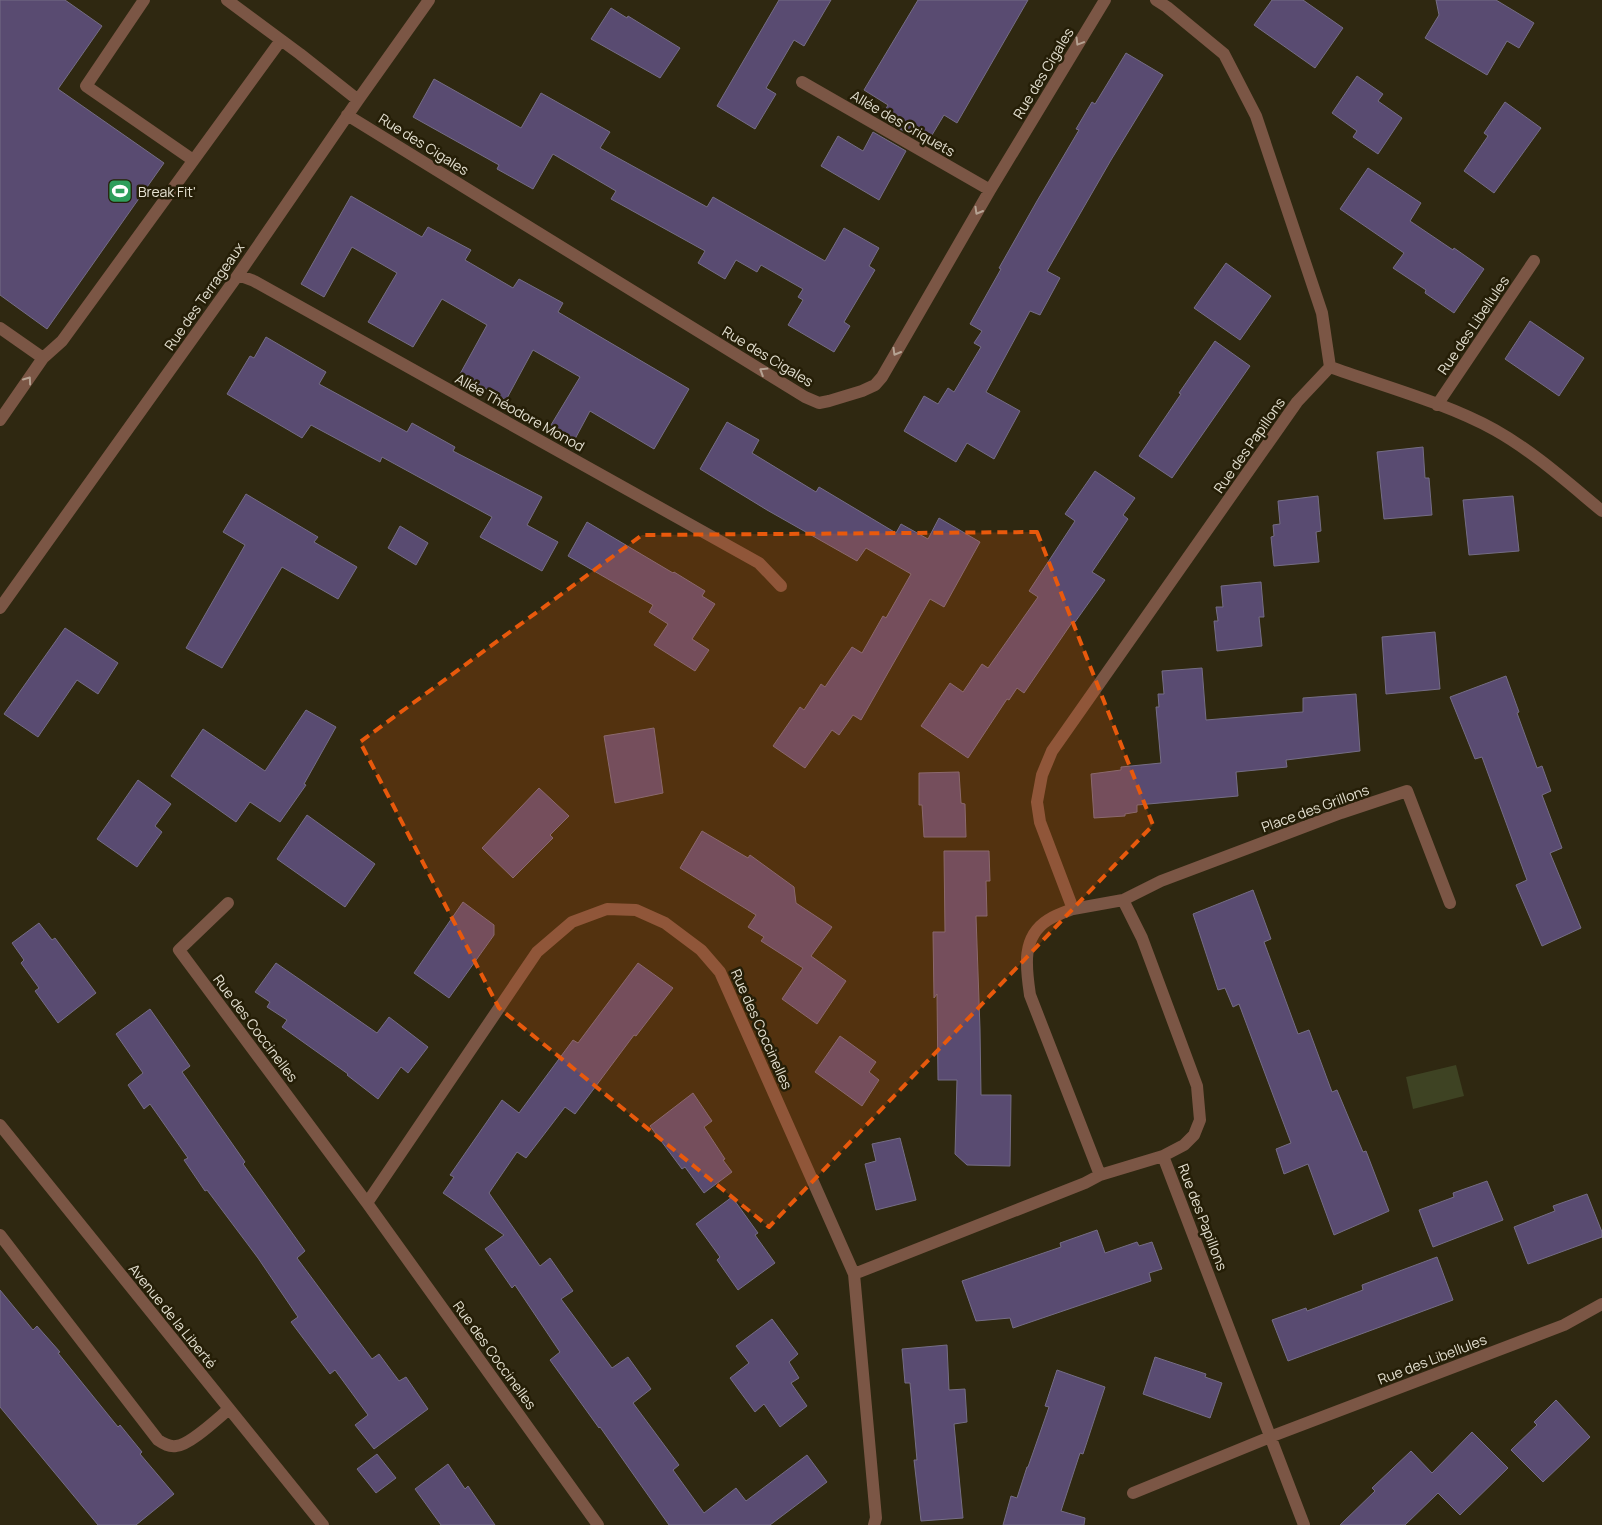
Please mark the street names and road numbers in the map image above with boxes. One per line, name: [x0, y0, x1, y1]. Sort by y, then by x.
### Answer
street label: Rue des Cigales: [1008, 24, 1078, 122]
street label: Allée des Criquets: [847, 85, 959, 161]
street label: Rue des Cigales: [375, 109, 473, 179]
street label: Rue des Terrageaux: [160, 238, 249, 354]
street label: Rue des Libellules: [1433, 272, 1513, 378]
street label: Rue des Cigales: [719, 321, 817, 391]
street label: Allée Théodore Monod: [452, 369, 588, 455]
street label: Rue des Papillons: [1209, 393, 1289, 497]
street label: Place des Grillons: [1259, 780, 1371, 836]
street label: Rue des Coccinelles: [727, 966, 797, 1092]
street label: Rue des Coccinelles: [209, 970, 303, 1086]
street label: Rue des Papillons: [1174, 1161, 1232, 1273]
street label: Avenue de la Liberté: [125, 1260, 221, 1372]
street label: Rue des Coccinelles: [449, 1297, 541, 1413]
street label: Rue des Libellules: [1375, 1329, 1489, 1389]

